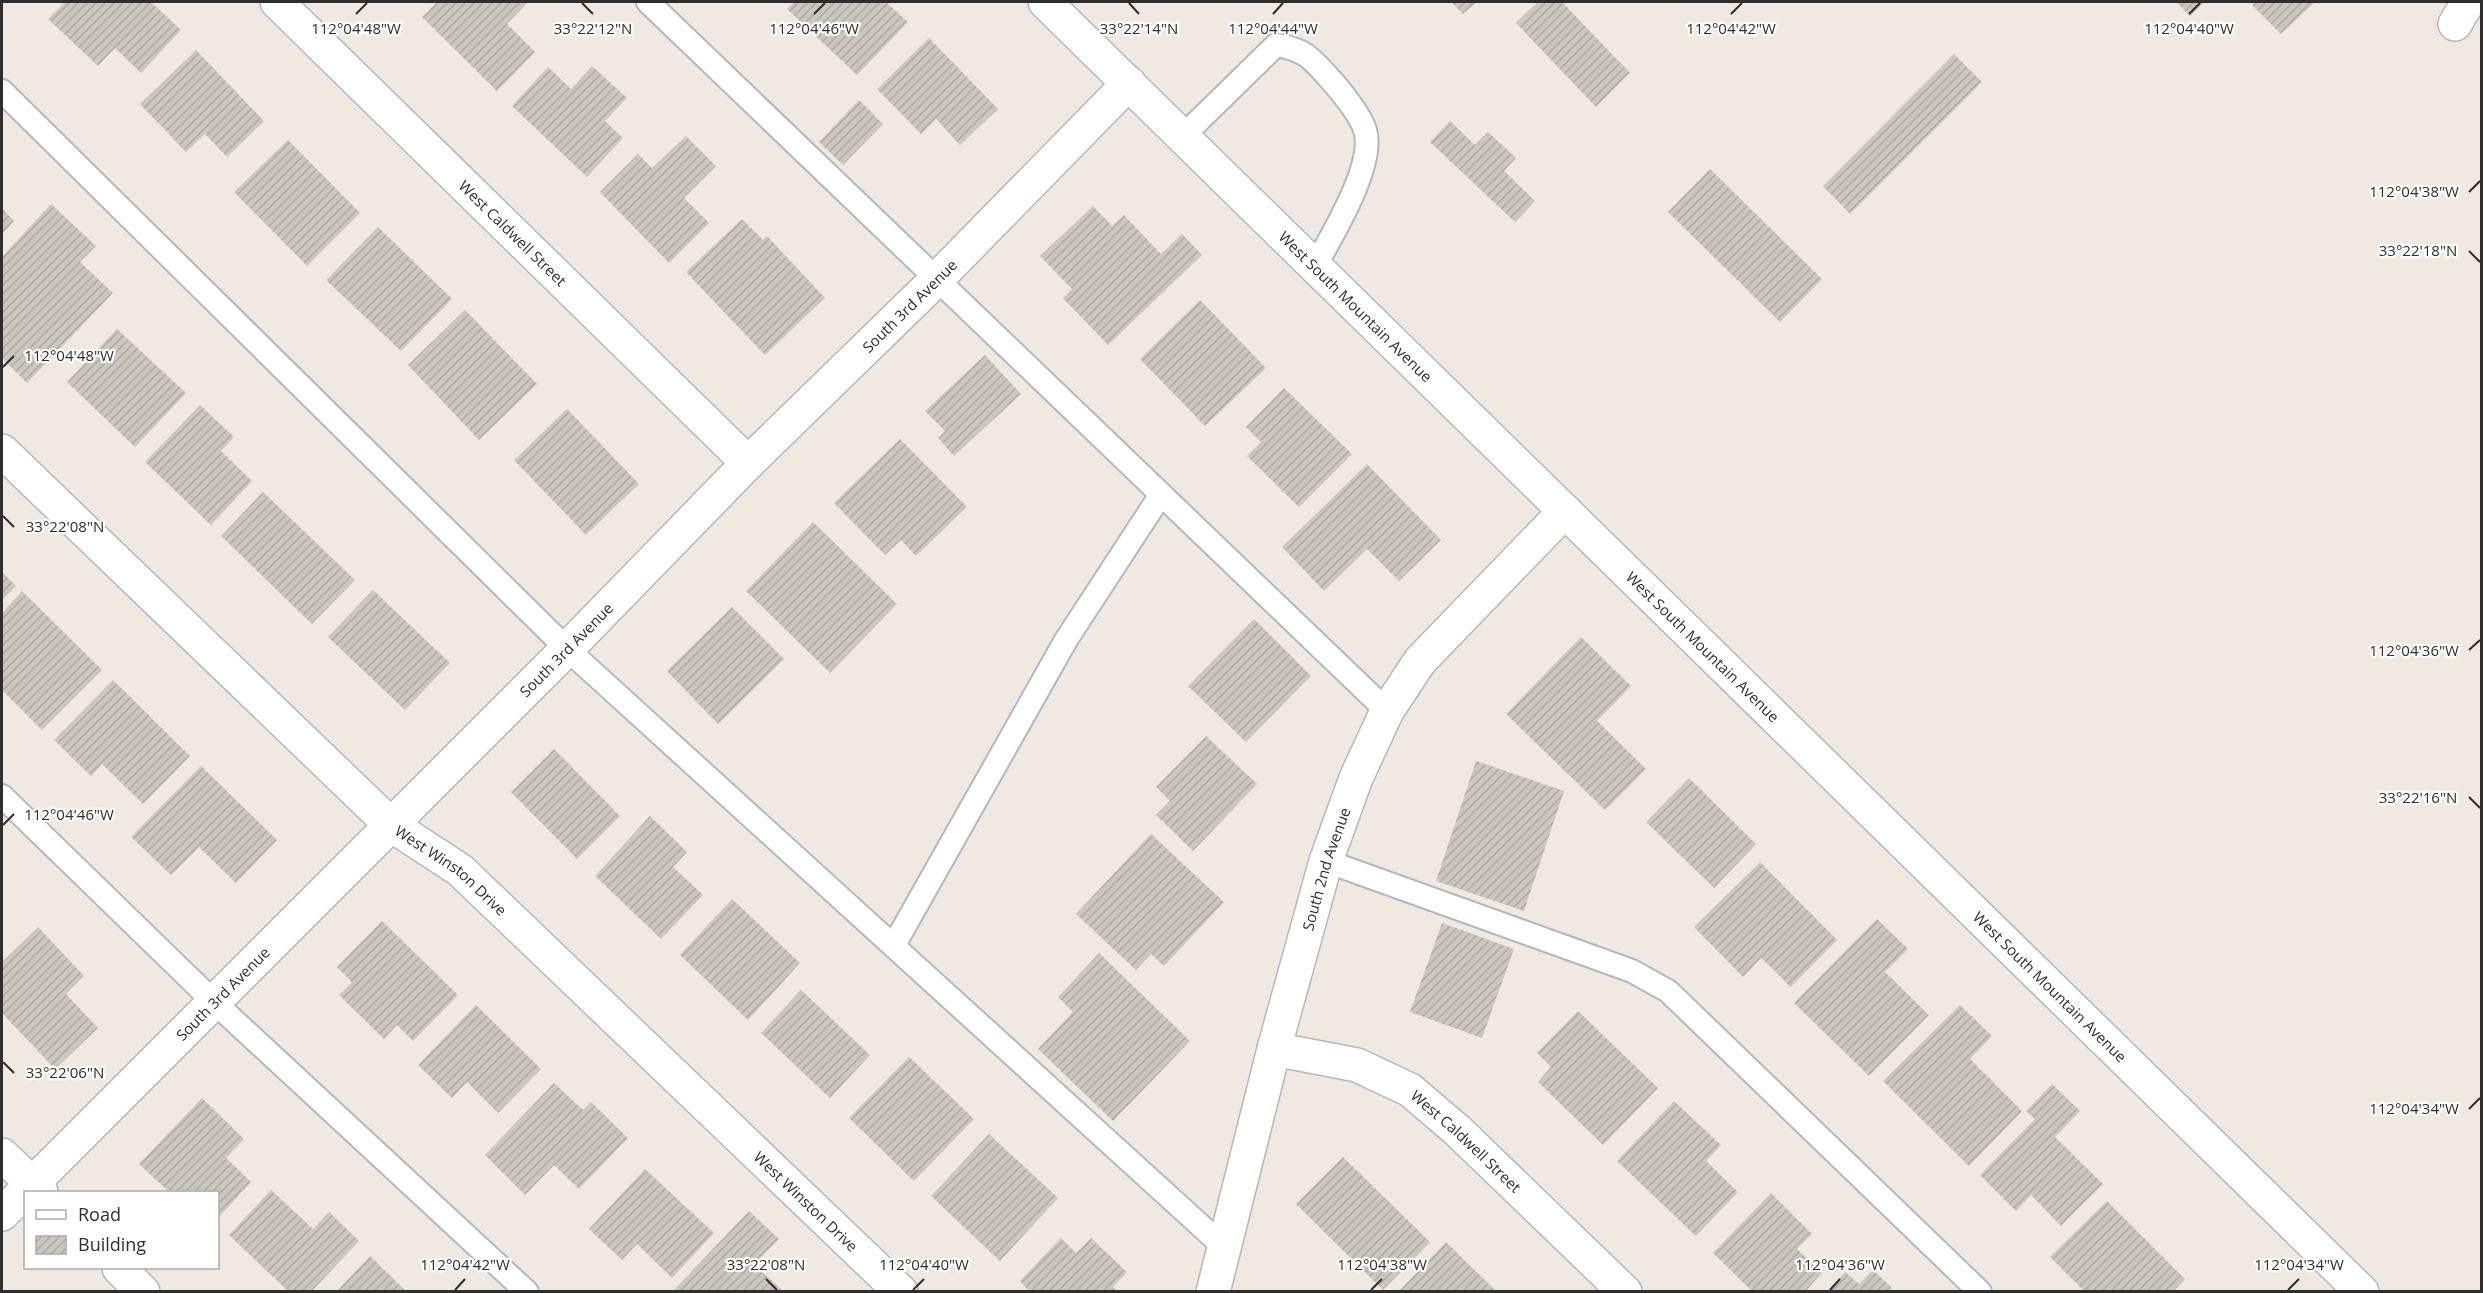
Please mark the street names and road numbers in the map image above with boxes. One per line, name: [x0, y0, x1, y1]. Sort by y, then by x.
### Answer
street label: West Caldwell Street: [455, 176, 571, 290]
street label: West South Mountain Avenue: [1275, 227, 1437, 386]
street label: South 3rd Avenue: [858, 255, 961, 357]
street label: West South Mountain Avenue: [1622, 567, 1784, 726]
street label: South 3rd Avenue: [515, 598, 617, 701]
street label: South 2nd Avenue: [1297, 805, 1355, 933]
street label: West Winston Drive: [391, 820, 511, 920]
street label: West South Mountain Avenue: [1969, 907, 2131, 1066]
street label: South 3rd Avenue: [171, 942, 274, 1045]
street label: West Caldwell Street: [1407, 1085, 1526, 1197]
street label: West Winston Drive: [750, 1147, 862, 1256]

